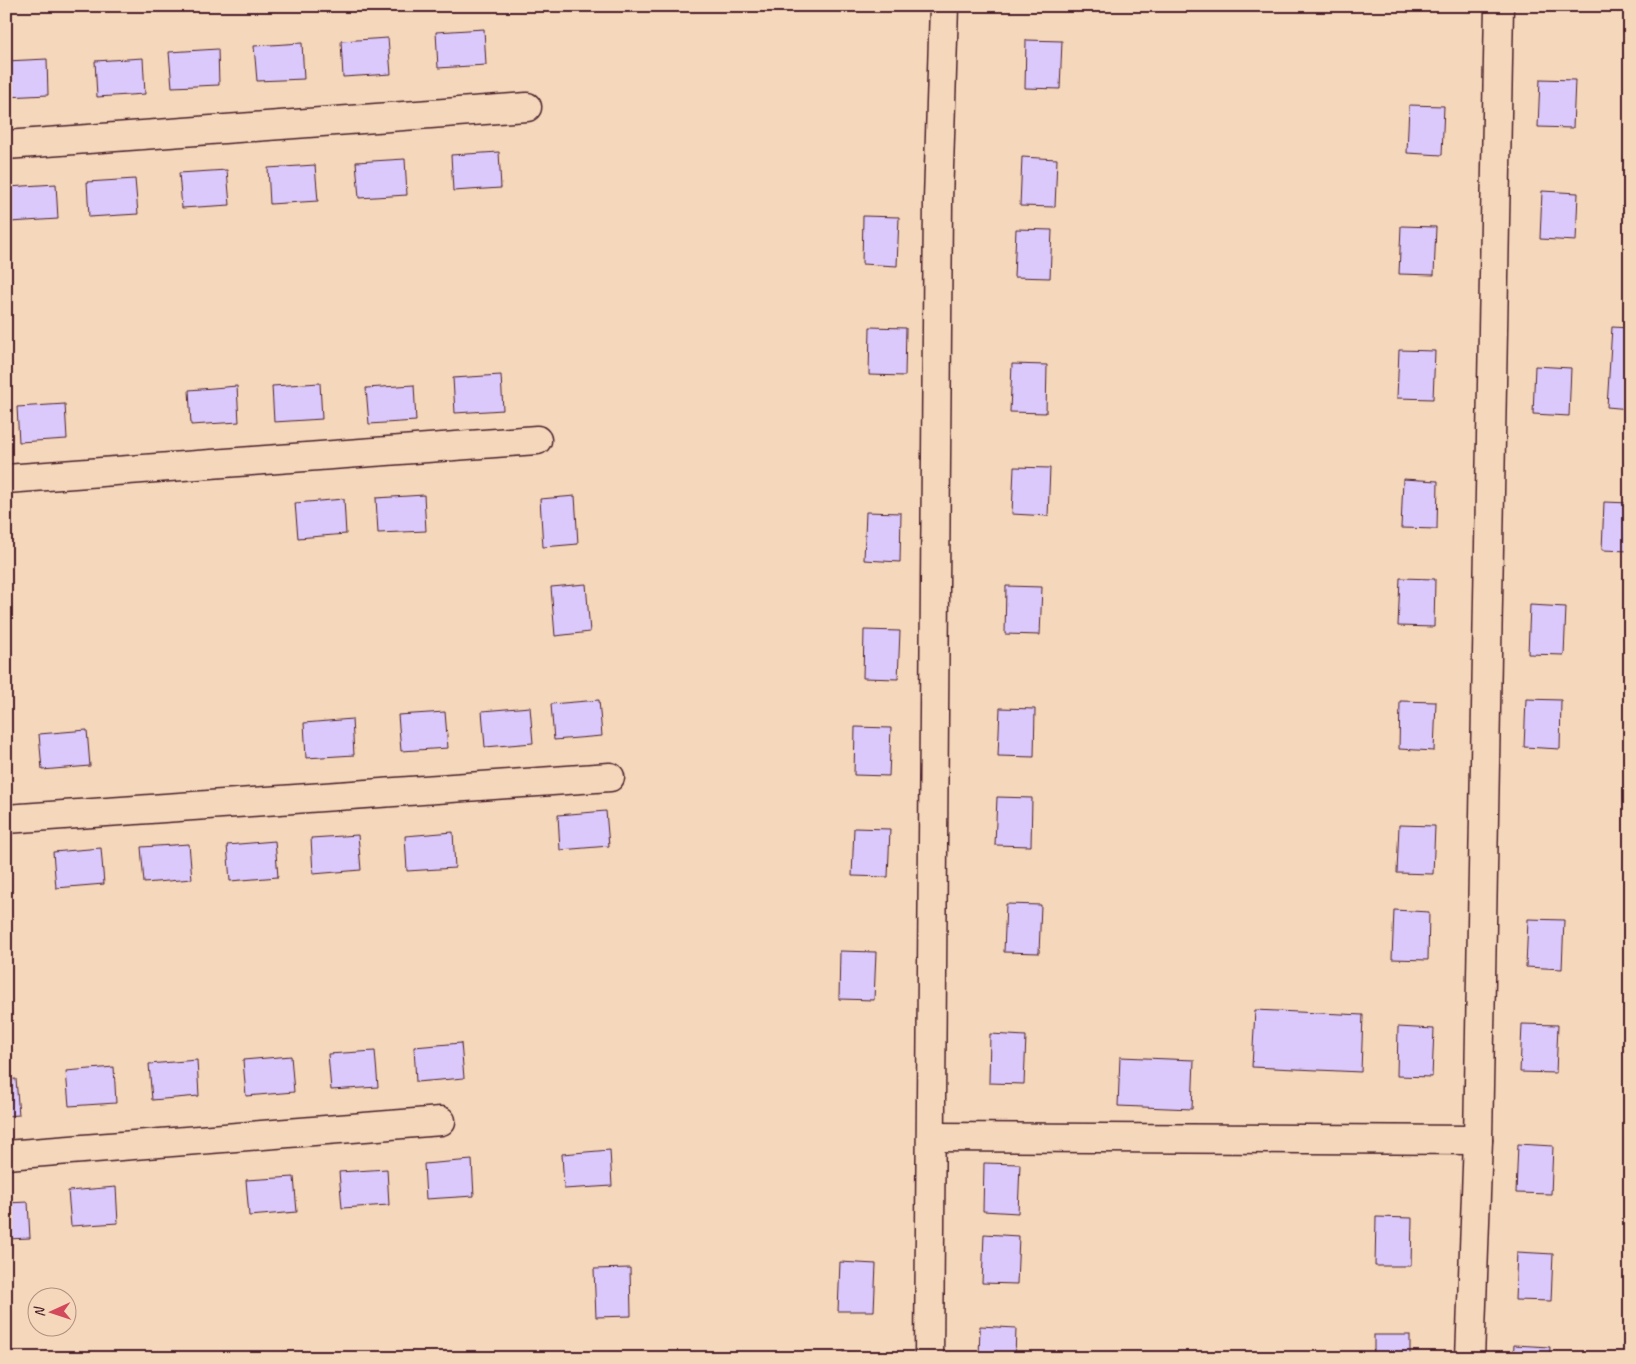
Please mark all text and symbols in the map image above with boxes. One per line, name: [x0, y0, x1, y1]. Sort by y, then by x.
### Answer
north arrow: [28, 1286, 78, 1336]
text: N: [31, 1306, 48, 1317]

